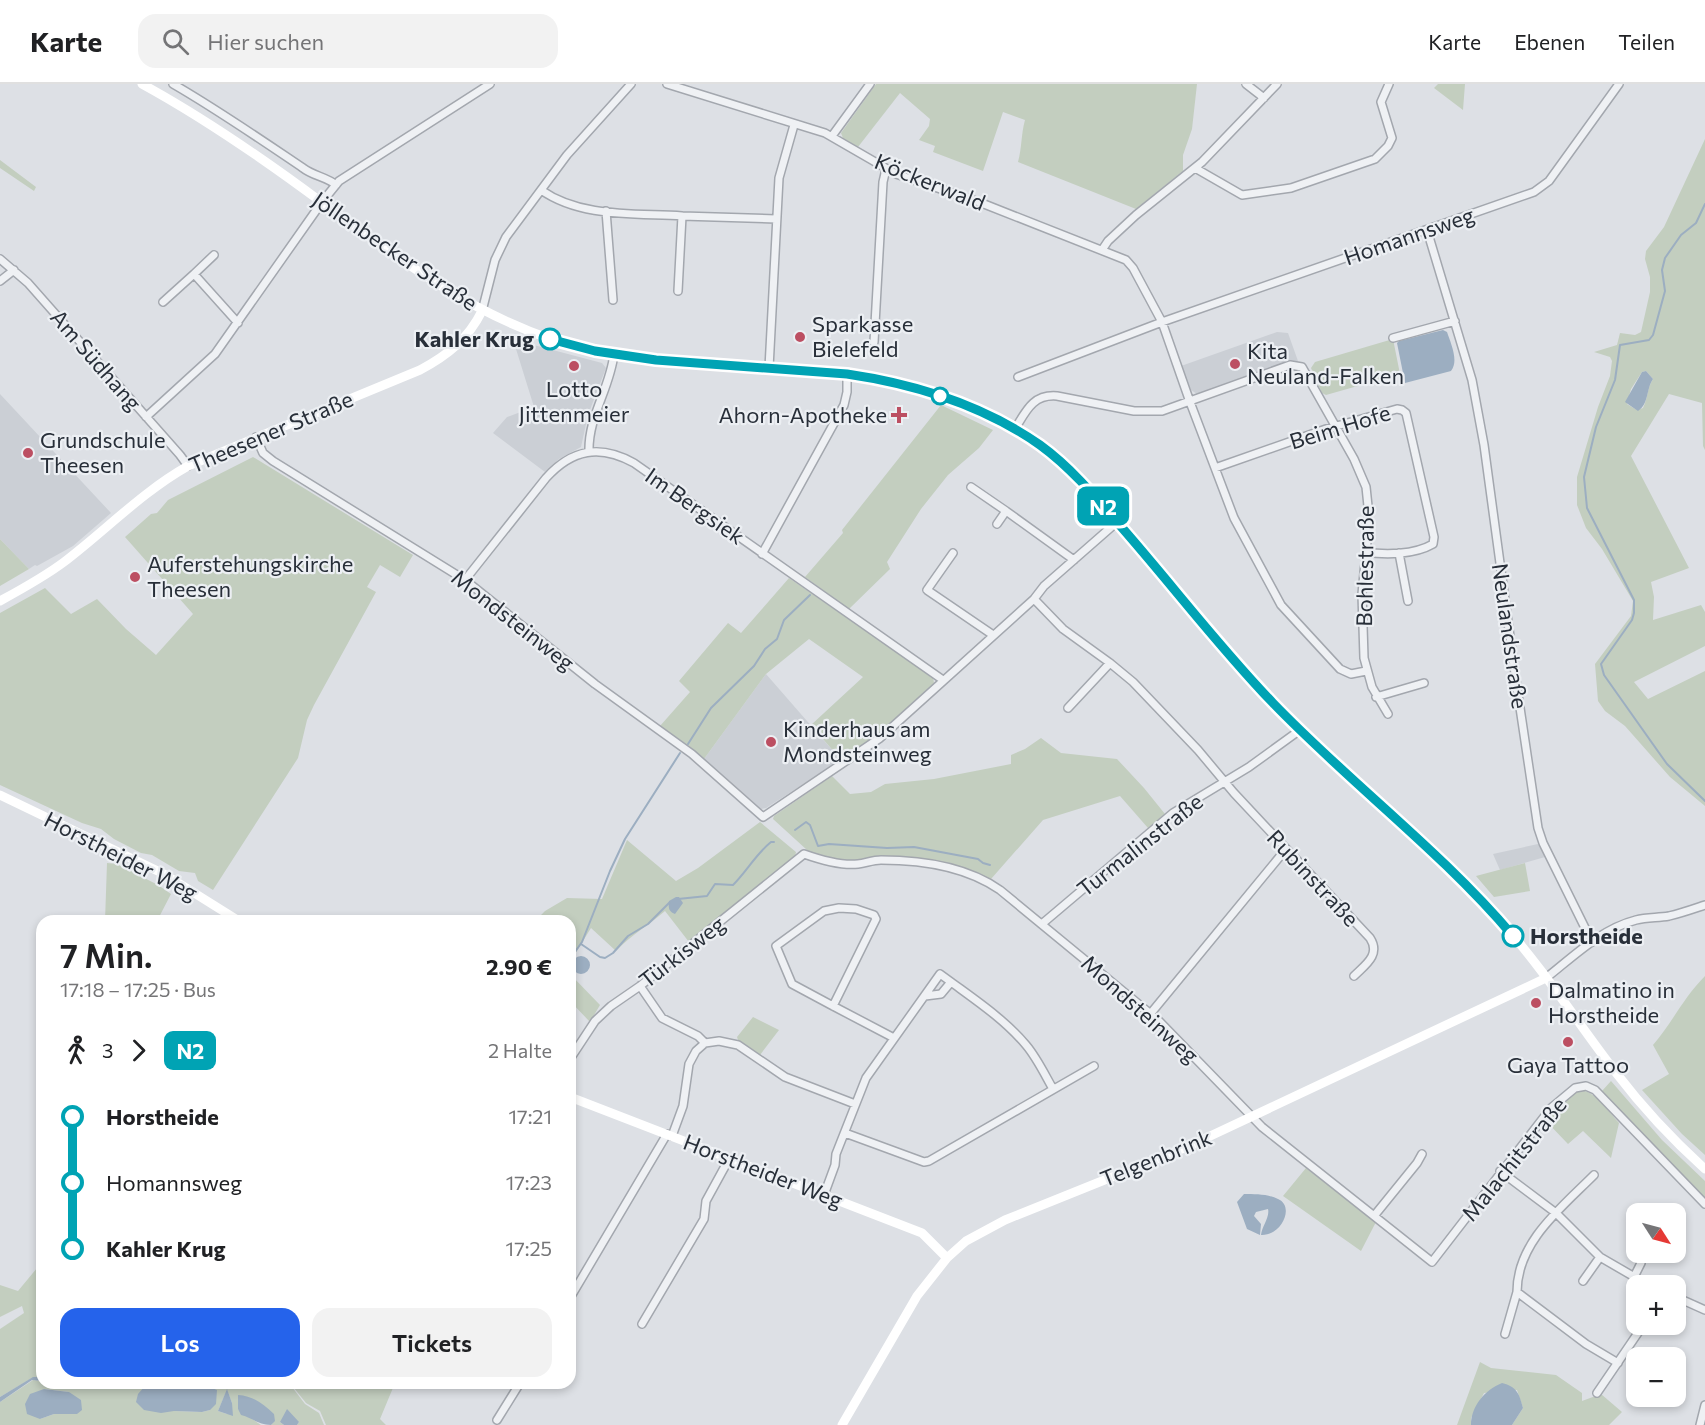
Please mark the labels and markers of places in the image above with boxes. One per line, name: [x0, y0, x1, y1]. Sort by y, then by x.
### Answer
place label: Sparkasse Bielefeld: [812, 310, 913, 362]
place label: Kahler Krug: [414, 325, 534, 352]
marker: Kahler Krug: [539, 328, 561, 350]
marker: Sparkasse Bielefeld: [793, 330, 807, 344]
place label: Kita Neuland-Falken: [1247, 337, 1404, 389]
marker: Kita Neuland-Falken: [1228, 357, 1242, 371]
marker: Lotto Jittenmeier: [567, 359, 581, 373]
place label: Lotto Jittenmeier: [519, 375, 630, 427]
unlabelled marker: [931, 387, 949, 405]
place label: Ahorn-Apotheke: [718, 401, 887, 428]
marker: Ahorn-Apotheke: [892, 408, 906, 422]
place label: Grundschule Theesen: [40, 426, 166, 478]
marker: Grundschule Theesen: [21, 446, 35, 460]
place label: Auferstehungskirche Theesen: [147, 550, 353, 602]
marker: Auferstehungskirche Theesen: [128, 570, 142, 584]
place label: Kinderhaus am Mondsteinweg: [783, 715, 932, 767]
marker: Kinderhaus am Mondsteinweg: [764, 735, 778, 749]
place label: Horstheide: [1530, 922, 1643, 949]
marker: Horstheide: [1502, 925, 1524, 947]
place label: Dalmatino in Horstheide: [1548, 976, 1675, 1028]
marker: Dalmatino in Horstheide: [1529, 996, 1543, 1010]
marker: Gaya Tattoo: [1561, 1035, 1575, 1049]
place label: Gaya Tattoo: [1507, 1051, 1629, 1078]

